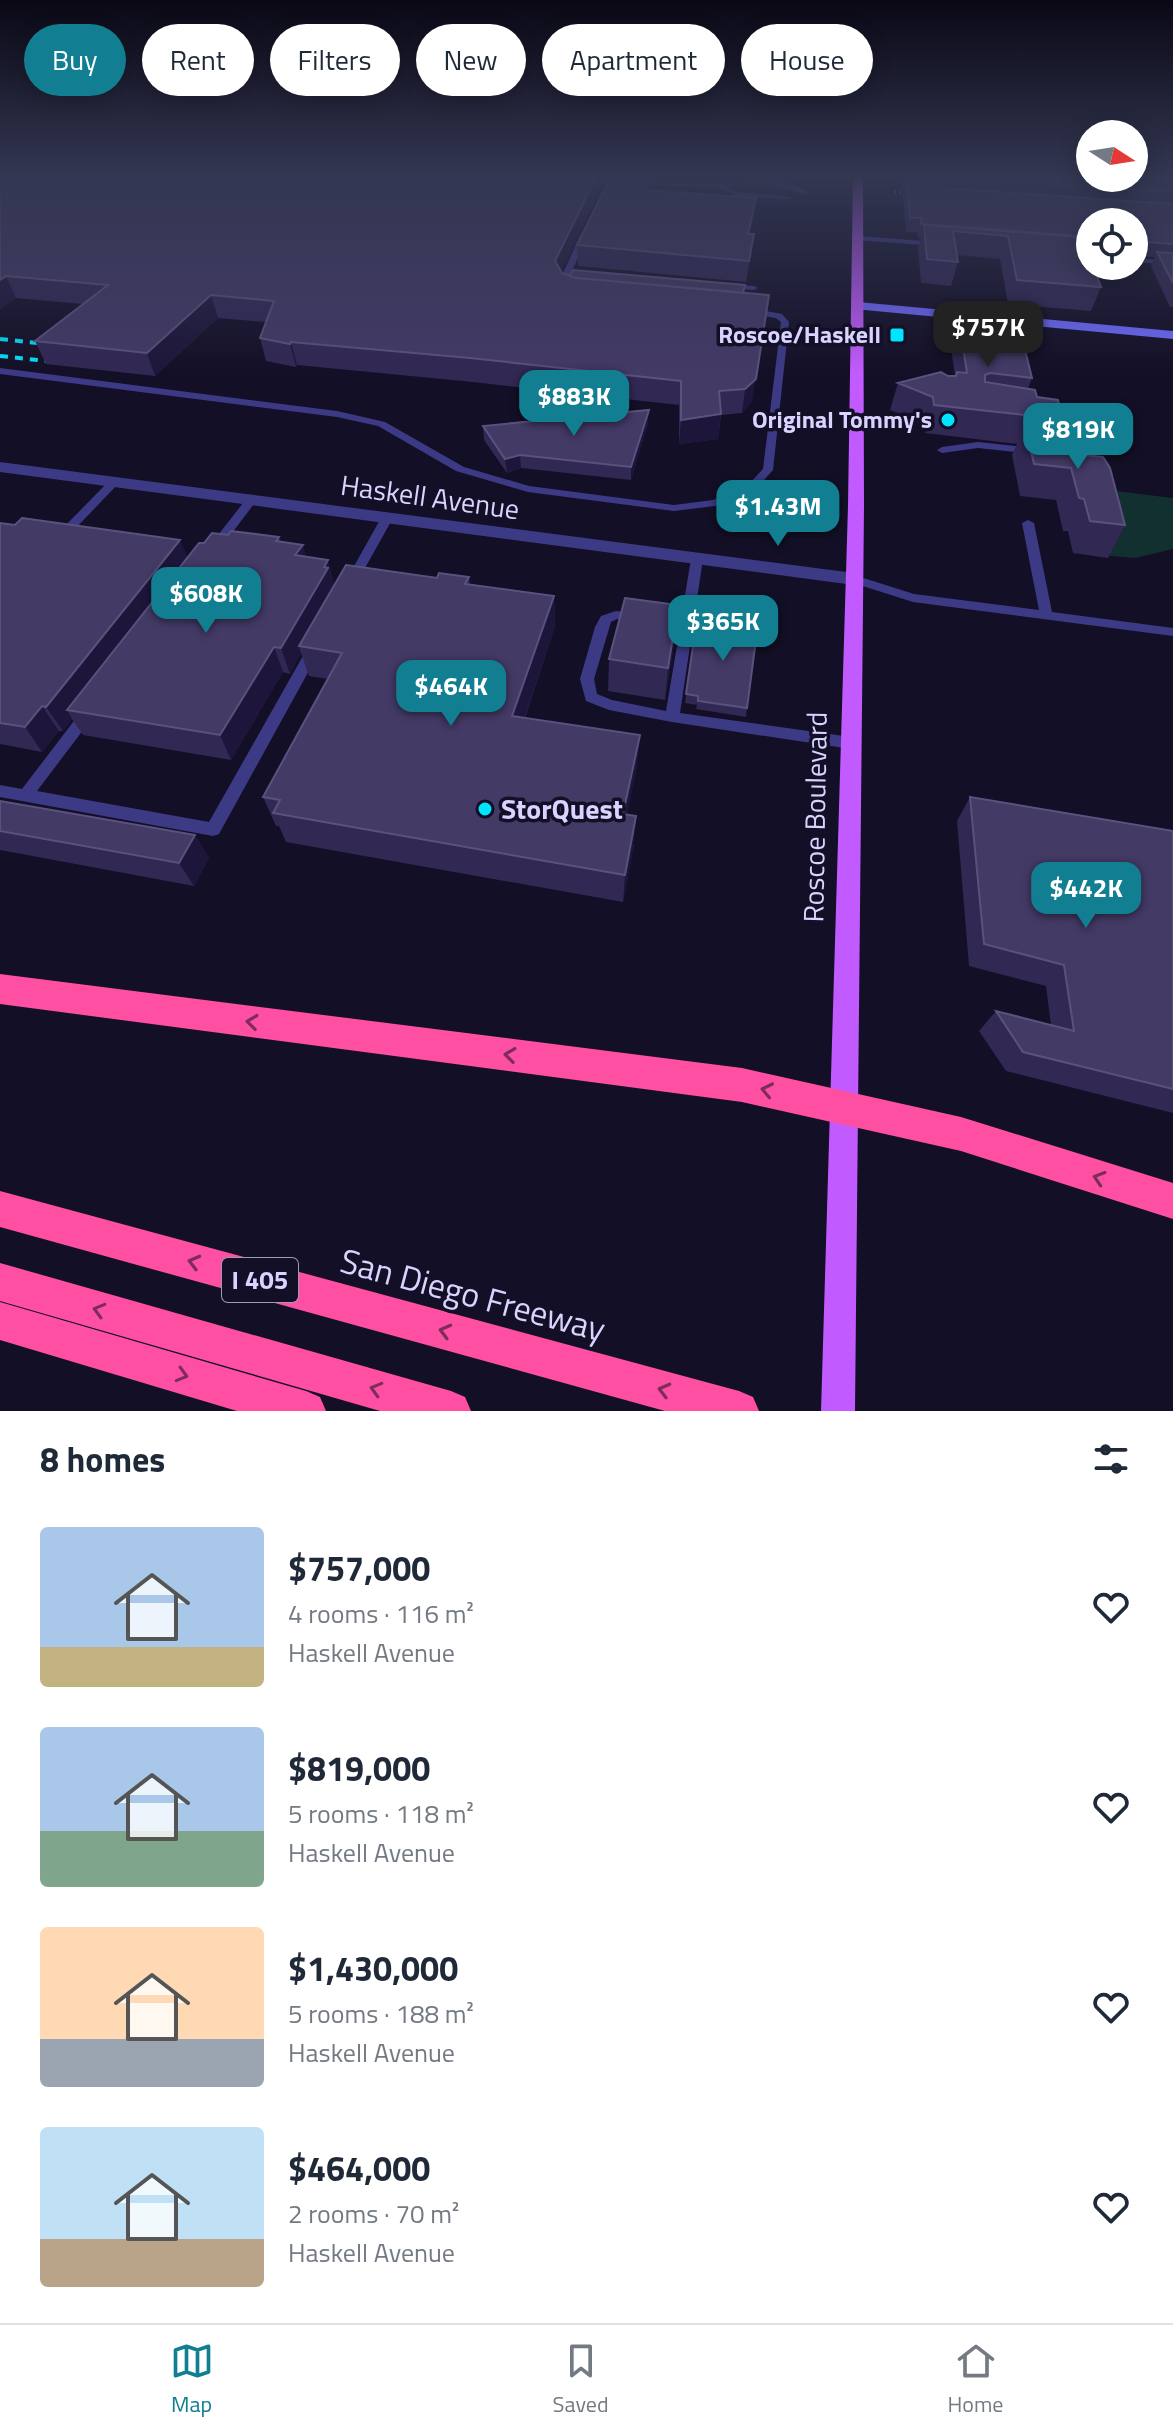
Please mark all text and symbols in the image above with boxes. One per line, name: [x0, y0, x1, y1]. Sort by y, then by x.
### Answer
chip: Buy: [24, 24, 126, 96]
chip: Rent: [142, 24, 254, 96]
chip: Filters: [270, 24, 400, 96]
chip: New: [416, 24, 526, 96]
chip: Apartment: [542, 24, 725, 96]
chip: House: [741, 24, 873, 96]
north arrow: [1076, 120, 1148, 192]
map controls: [1076, 120, 1148, 280]
button: locate: [1076, 208, 1148, 280]
pin: $757K: [932, 301, 1044, 369]
text: $757K: [951, 307, 1025, 346]
place label: Roscoe/Haskell: [718, 316, 881, 352]
marker: Roscoe/Haskell: [888, 326, 906, 344]
pin: $883K: [518, 370, 630, 438]
text: $883K: [537, 376, 611, 415]
place label: Original Tommy's: [752, 401, 932, 437]
pin: $819K: [1022, 403, 1134, 471]
text: $819K: [1041, 409, 1115, 448]
marker: Original Tommy's: [939, 411, 957, 429]
street label: Haskell Avenue: [338, 463, 522, 530]
pin: $1.43M: [713, 480, 843, 548]
text: $1.43M: [734, 486, 822, 525]
pin: $608K: [150, 567, 262, 635]
text: $608K: [169, 573, 243, 612]
pin: $365K: [667, 595, 779, 663]
text: $365K: [686, 601, 760, 640]
pin: $464K: [395, 660, 507, 728]
text: $464K: [414, 666, 488, 705]
street label: Roscoe Boulevard: [791, 711, 838, 923]
place label: StorQuest: [501, 787, 623, 830]
marker: StorQuest: [476, 800, 494, 818]
pin: $442K: [1030, 862, 1142, 930]
text: $442K: [1049, 868, 1123, 907]
one-way arrow: [245, 1013, 258, 1030]
one-way arrow: [503, 1047, 517, 1064]
one-way arrow: [761, 1082, 775, 1099]
one-way arrow: [1092, 1171, 1106, 1187]
street label: San Diego Freeway: [335, 1234, 612, 1354]
one-way arrow: [188, 1255, 202, 1271]
road number: I 405: [222, 1258, 298, 1302]
one-way arrow: [92, 1303, 106, 1319]
one-way arrow: [438, 1323, 452, 1340]
one-way arrow: [175, 1366, 189, 1382]
one-way arrow: [369, 1382, 383, 1399]
one-way arrow: [657, 1383, 671, 1400]
text: 8 homes: [40, 1433, 165, 1485]
icon: filters: [1089, 1437, 1133, 1481]
text: $757,000: [288, 1542, 430, 1594]
icon: home: [104, 1559, 200, 1655]
icon: heart: [1089, 1585, 1133, 1629]
text: 4 rooms · 116 m²: [288, 1594, 474, 1633]
text: Haskell Avenue: [288, 1633, 455, 1672]
text: $819,000: [288, 1742, 430, 1794]
icon: home: [104, 1759, 200, 1855]
icon: heart: [1089, 1785, 1133, 1829]
text: 5 rooms · 118 m²: [288, 1794, 474, 1833]
text: Haskell Avenue: [288, 1833, 455, 1872]
text: $1,430,000: [288, 1942, 458, 1994]
icon: home: [104, 1959, 200, 2055]
icon: heart: [1089, 1985, 1133, 2029]
text: 5 rooms · 188 m²: [288, 1994, 474, 2033]
text: Haskell Avenue: [288, 2033, 455, 2072]
text: $464,000: [288, 2142, 430, 2194]
icon: home: [104, 2159, 200, 2255]
icon: heart: [1089, 2185, 1133, 2229]
text: 2 rooms · 70 m²: [288, 2194, 459, 2233]
text: Haskell Avenue: [288, 2233, 455, 2272]
tab: Map: [170, 2339, 214, 2421]
tab: Saved: [553, 2339, 609, 2421]
tab: Home: [948, 2339, 1003, 2421]

